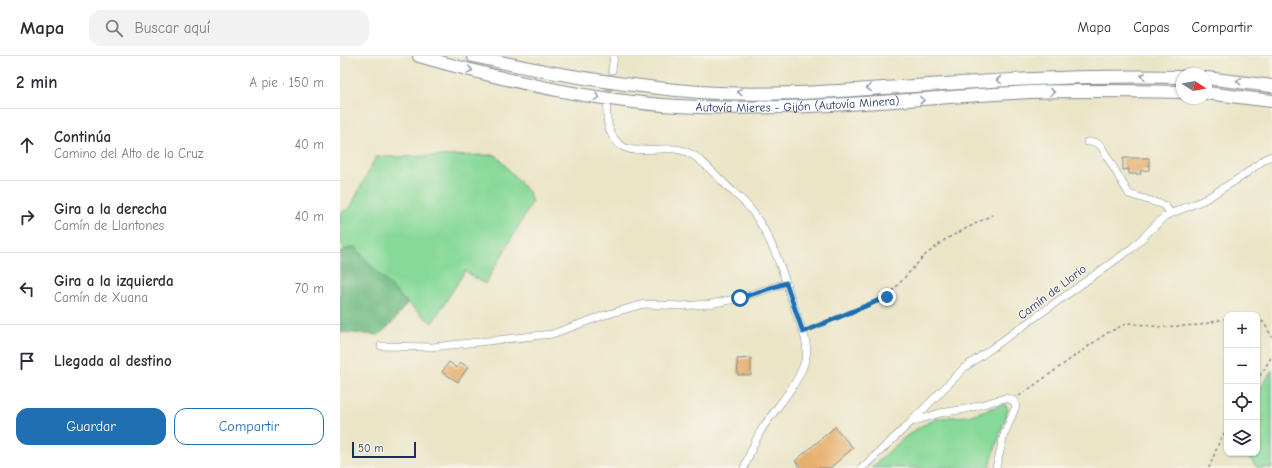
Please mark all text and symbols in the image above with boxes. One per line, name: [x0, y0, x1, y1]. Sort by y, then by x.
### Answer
search box: [89, 10, 369, 46]
text: Mapa: [20, 17, 65, 39]
icon: search: [103, 17, 125, 39]
text: Buscar aquí: [135, 19, 210, 37]
text: Mapa: [1078, 19, 1111, 36]
text: Capas: [1133, 19, 1169, 36]
text: Compartir: [1191, 19, 1252, 36]
one-way arrow: [466, 66, 473, 74]
north arrow: [1176, 68, 1212, 104]
one-way arrow: [1140, 72, 1146, 80]
text: 2 min: [16, 73, 57, 92]
text: A pie · 150 m: [250, 75, 324, 90]
one-way arrow: [996, 75, 1002, 84]
one-way arrow: [1236, 77, 1242, 86]
one-way arrow: [866, 84, 872, 93]
one-way arrow: [737, 88, 743, 96]
one-way arrow: [1049, 88, 1055, 96]
one-way arrow: [594, 92, 600, 101]
street label: Autovía Mieres - Gijón (Autovía Minera): [696, 94, 900, 115]
one-way arrow: [919, 95, 925, 104]
text: Continúa: [54, 128, 111, 146]
icon: ahead: [16, 134, 38, 156]
text: 40 m: [295, 137, 324, 152]
text: Camino del Alto de la Cruz: [54, 146, 203, 161]
text: Gira a la derecha: [54, 200, 167, 218]
icon: right: [16, 206, 38, 228]
text: 40 m: [295, 209, 324, 224]
text: Camín de Llantones: [54, 218, 164, 233]
street label: Camín de Llorio: [1015, 262, 1089, 322]
text: Gira a la izquierda: [54, 272, 174, 290]
icon: left: [16, 278, 38, 300]
text: 70 m: [295, 281, 324, 296]
route end: [878, 288, 896, 306]
route start: [731, 289, 749, 307]
text: Camín de Xuana: [54, 290, 148, 305]
map controls: [1224, 312, 1260, 456]
button: +: [1224, 312, 1260, 348]
button: −: [1224, 348, 1260, 384]
icon: arrive: [16, 350, 38, 372]
text: Llegada al destino: [54, 352, 172, 370]
button: locate: [1224, 384, 1260, 420]
button: Guardar: [16, 408, 166, 445]
button: Compartir: [174, 408, 324, 445]
button: layers: [1224, 420, 1260, 456]
scale bar: [352, 440, 416, 459]
text: 50 m: [358, 442, 383, 455]

